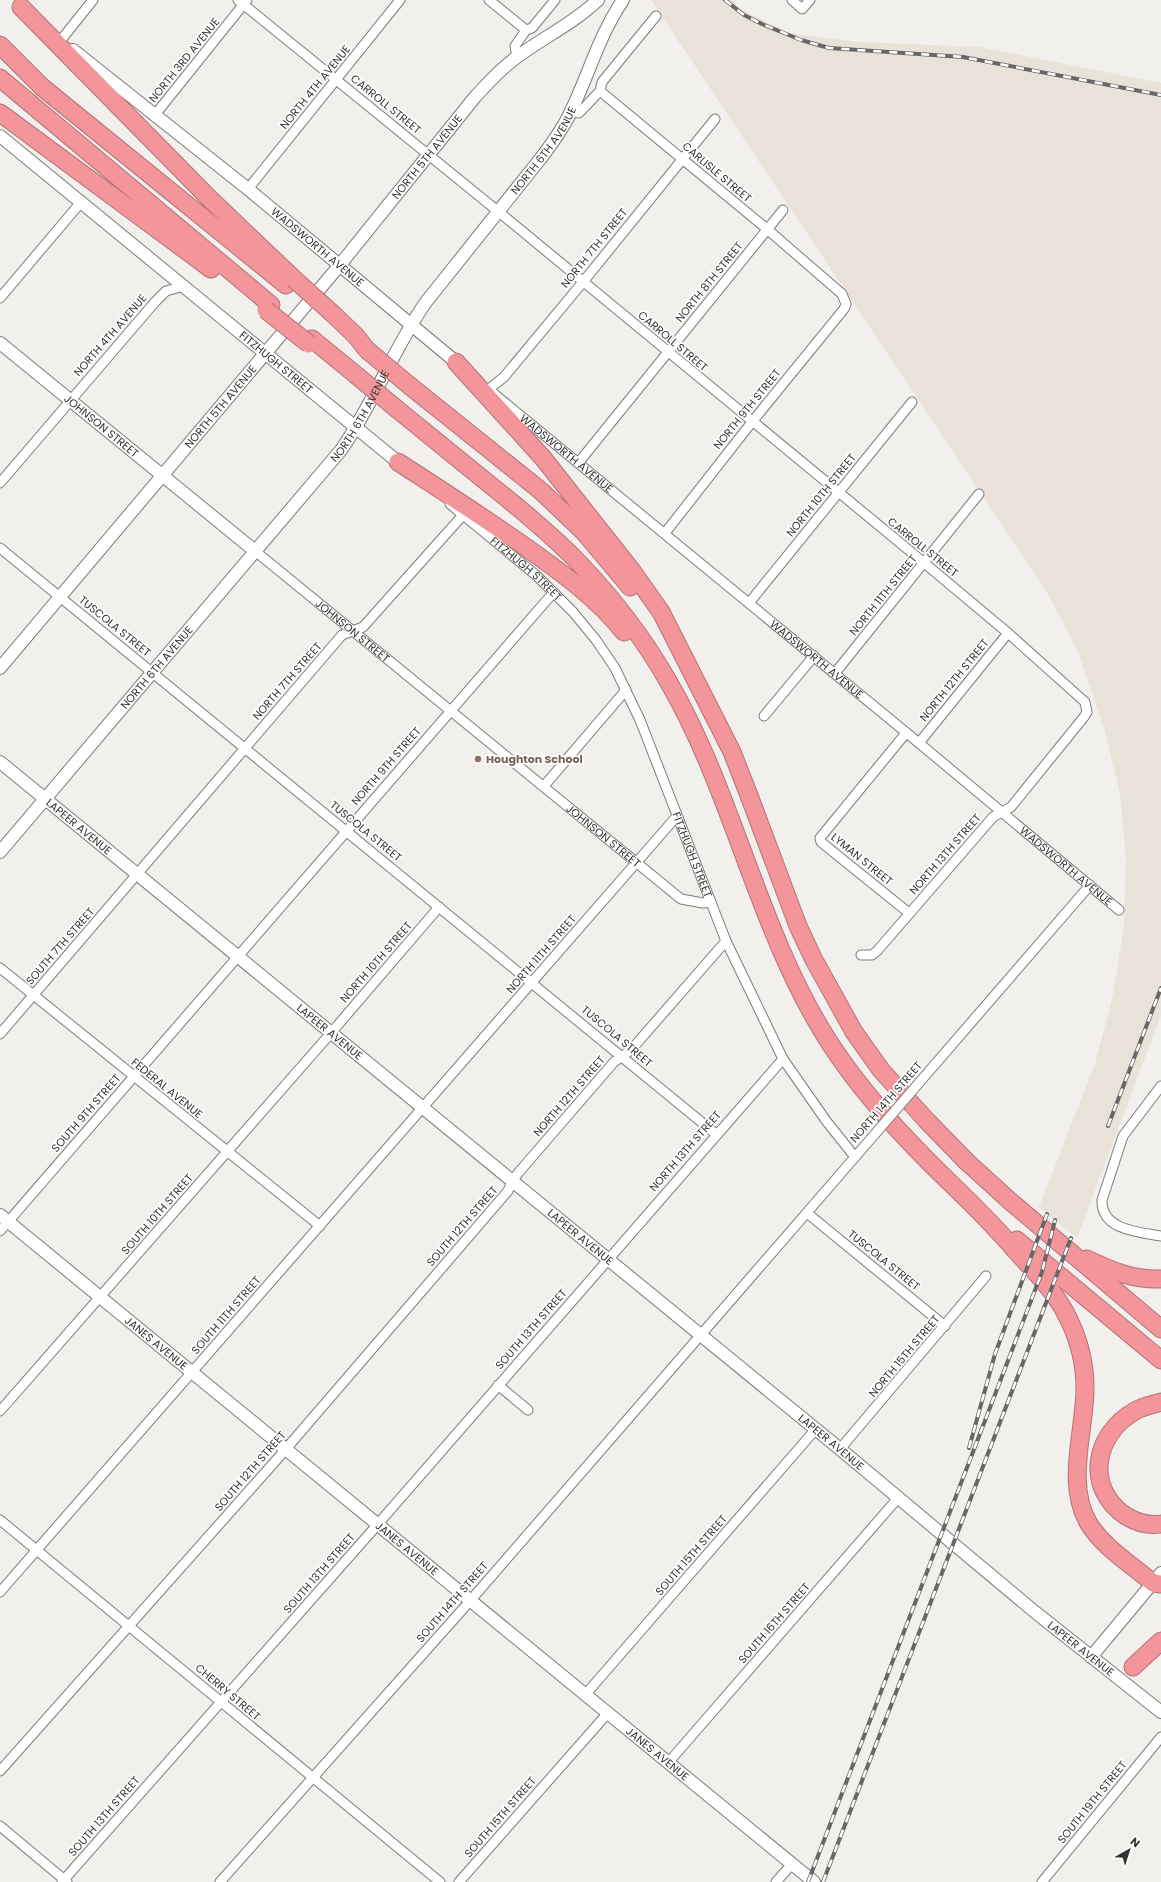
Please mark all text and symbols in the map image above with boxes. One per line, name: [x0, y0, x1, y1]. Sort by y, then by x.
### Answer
street label: NORTH 3RD AVENUE: [145, 14, 223, 106]
street label: NORTH 4TH AVENUE: [276, 41, 354, 133]
street label: CARROLL STREET: [347, 71, 425, 138]
street label: NORTH 6TH AVENUE: [507, 104, 580, 198]
street label: NORTH 5TH AVENUE: [388, 111, 466, 202]
street label: CARLISLE STREET: [679, 138, 755, 206]
street label: WADSWORTH AVENUE: [268, 204, 367, 290]
street label: NORTH 7TH STREET: [557, 205, 631, 291]
street label: NORTH 8TH STREET: [672, 238, 747, 326]
street label: NORTH 4TH AVENUE: [70, 290, 150, 380]
street label: CARROLL STREET: [635, 307, 711, 375]
street label: FITZHUGH STREET: [236, 327, 316, 397]
street label: NORTH 5TH AVENUE: [181, 361, 260, 452]
street label: NORTH 9TH STREET: [710, 365, 784, 453]
street label: NORTH 6TH AVENUE: [326, 367, 393, 465]
street label: JOHNSON STREET: [61, 391, 142, 461]
street label: WADSWORTH AVENUE: [516, 410, 616, 496]
street label: NORTH 10TH STREET: [782, 450, 860, 540]
street label: CARROLL STREET: [884, 514, 962, 581]
street label: FITZHUGH STREET: [487, 533, 566, 605]
street label: NORTH 11TH STREET: [845, 551, 921, 639]
street label: TUSCOLA STREET: [76, 592, 154, 660]
street label: JOHNSON STREET: [312, 595, 393, 666]
street label: WADSWORTH AVENUE: [767, 616, 867, 702]
street label: NORTH 6TH AVENUE: [117, 622, 196, 712]
street label: NORTH 12TH STREET: [916, 635, 992, 725]
street label: NORTH 7TH STREET: [249, 639, 325, 723]
street label: NORTH 9TH STREET: [347, 723, 425, 809]
place label: Houghton School: [486, 751, 583, 767]
marker: Houghton School: [473, 754, 483, 764]
street label: LAPEER AVENUE: [43, 795, 115, 858]
street label: TUSCOLA STREET: [327, 797, 405, 865]
street label: JOHNSON STREET: [563, 800, 644, 871]
street label: FITZHUGH STREET: [668, 809, 716, 900]
street label: NORTH 13TH STREET: [905, 810, 985, 898]
street label: WADSWORTH AVENUE: [1016, 822, 1116, 909]
street label: LYMAN STREET: [828, 829, 896, 889]
street label: SOUTH 7TH STREET: [22, 904, 98, 988]
street label: NORTH 11TH STREET: [502, 911, 580, 997]
street label: NORTH 10TH STREET: [336, 918, 416, 1006]
street label: LAPEER AVENUE: [293, 1000, 366, 1063]
street label: TUSCOLA STREET: [578, 1001, 656, 1071]
street label: NORTH 12TH STREET: [529, 1052, 609, 1140]
street label: FEDERAL AVENUE: [128, 1054, 206, 1122]
street label: NORTH 14TH STREET: [846, 1058, 926, 1146]
street label: SOUTH 9TH STREET: [48, 1070, 124, 1156]
street label: NORTH 13TH STREET: [645, 1107, 725, 1195]
street label: SOUTH 10TH STREET: [117, 1170, 197, 1258]
street label: SOUTH 12TH STREET: [423, 1182, 501, 1270]
street label: LAPEER AVENUE: [544, 1205, 617, 1269]
street label: TUSCOLA STREET: [845, 1226, 923, 1294]
street label: SOUTH 11TH STREET: [188, 1272, 265, 1358]
street label: SOUTH 13TH STREET: [492, 1285, 570, 1373]
street label: NORTH 15TH STREET: [865, 1311, 943, 1401]
street label: JANES AVENUE: [121, 1312, 191, 1374]
street label: LAPEER AVENUE: [795, 1410, 868, 1474]
street label: SOUTH 12TH STREET: [211, 1427, 289, 1515]
street label: SOUTH 15TH STREET: [651, 1511, 731, 1599]
street label: JANES AVENUE: [372, 1518, 442, 1579]
street label: SOUTH 13TH STREET: [280, 1529, 358, 1617]
street label: SOUTH 14TH STREET: [412, 1558, 492, 1646]
street label: SOUTH 16TH STREET: [734, 1579, 814, 1667]
street label: LAPEER AVENUE: [1044, 1617, 1118, 1680]
street label: CHERRY STREET: [192, 1660, 264, 1724]
street label: JANES AVENUE: [622, 1723, 692, 1784]
street label: SOUTH 19TH STREET: [1054, 1757, 1130, 1847]
street label: SOUTH 13TH STREET: [65, 1772, 143, 1860]
street label: SOUTH 15TH STREET: [460, 1773, 540, 1861]
north arrow: [1109, 1830, 1149, 1870]
text: N: [1127, 1833, 1144, 1851]

